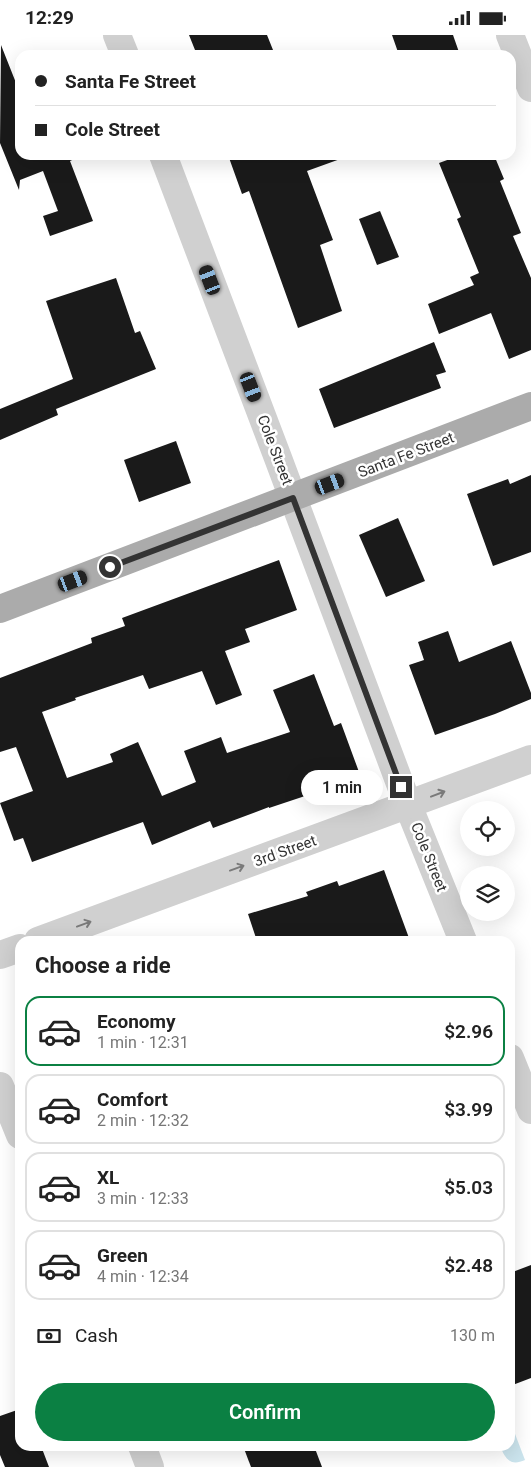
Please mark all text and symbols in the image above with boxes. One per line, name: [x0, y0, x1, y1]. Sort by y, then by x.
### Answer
text: 12:29: [25, 6, 74, 29]
text: Santa Fe Street: [65, 70, 196, 93]
text: Cole Street: [65, 118, 160, 141]
car: [197, 263, 222, 297]
car: [238, 370, 263, 404]
street label: Cole Street: [253, 413, 297, 487]
street label: Santa Fe Street: [355, 428, 457, 482]
car: [313, 472, 346, 496]
route start: [99, 556, 121, 578]
car: [56, 569, 89, 593]
callout: 1 min: [301, 769, 384, 805]
route end: [390, 776, 412, 798]
text: 1 min: [322, 778, 362, 797]
one-way arrow: [430, 789, 446, 798]
map controls: [460, 801, 515, 921]
button: locate: [460, 801, 515, 856]
street label: Cole Street: [407, 820, 451, 894]
street label: 3rd Street: [251, 831, 319, 871]
one-way arrow: [228, 863, 244, 872]
button: layers: [460, 866, 515, 921]
one-way arrow: [76, 919, 91, 928]
text: Choose a ride: [35, 953, 171, 978]
icon: car: [37, 1009, 82, 1054]
text: Economy: [97, 1010, 176, 1033]
text: $2.96: [444, 1020, 493, 1043]
text: 1 min · 12:31: [97, 1033, 189, 1052]
icon: car: [37, 1087, 82, 1132]
text: Comfort: [97, 1088, 168, 1111]
text: $3.99: [444, 1098, 493, 1121]
text: 2 min · 12:32: [97, 1111, 189, 1130]
icon: car: [37, 1165, 82, 1210]
text: XL: [97, 1166, 119, 1189]
text: $5.03: [444, 1176, 493, 1199]
text: 3 min · 12:33: [97, 1189, 189, 1208]
icon: car: [37, 1243, 82, 1288]
text: Green: [97, 1244, 148, 1267]
text: $2.48: [444, 1254, 493, 1277]
text: 4 min · 12:34: [97, 1267, 189, 1286]
icon: cash: [35, 1322, 63, 1350]
text: Cash: [75, 1324, 118, 1347]
text: 130 m: [450, 1326, 495, 1345]
button: Confirm: [35, 1383, 495, 1441]

